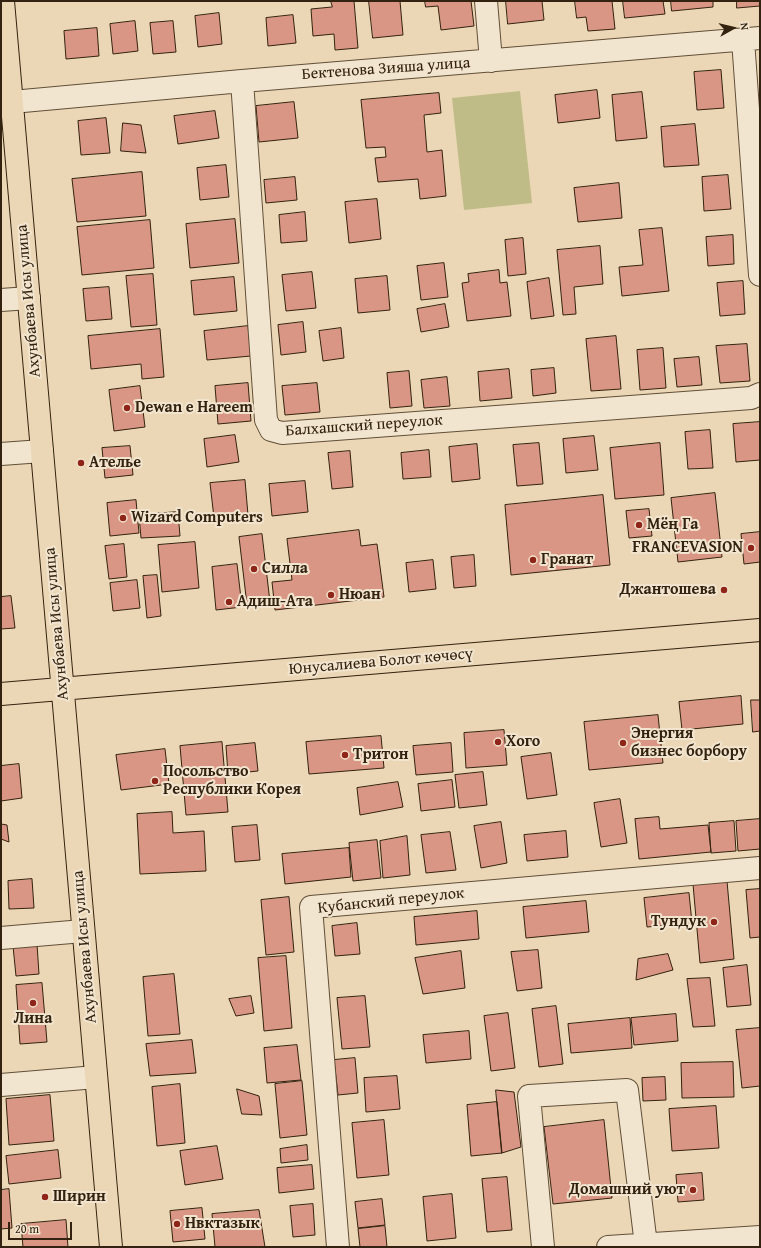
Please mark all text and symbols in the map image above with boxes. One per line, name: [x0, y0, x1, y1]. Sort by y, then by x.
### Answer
north arrow: [713, 8, 753, 48]
text: N: [736, 22, 753, 31]
street label: Бектенова Зияша улица: [301, 54, 471, 84]
street label: Ахунбаева Исы улица: [13, 224, 45, 378]
place label: Dewan e Hareem: [135, 398, 253, 418]
marker: Dewan e Hareem: [122, 403, 132, 413]
street label: Балхашский переулок: [285, 411, 443, 441]
place label: Ателье: [89, 453, 141, 473]
marker: Ателье: [76, 458, 86, 468]
place label: Wizard Computers: [131, 508, 263, 528]
marker: Wizard Computers: [118, 513, 128, 523]
place label: Мёң Га: [647, 515, 699, 535]
marker: Мёң Га: [634, 520, 644, 530]
place label: FRANCEVASION: [632, 538, 743, 558]
marker: FRANCEVASION: [746, 543, 756, 553]
street label: Ахунбаева Исы улица: [41, 547, 73, 701]
place label: Гранат: [541, 550, 593, 570]
marker: Гранат: [528, 555, 538, 565]
place label: Силла: [262, 559, 308, 579]
marker: Силла: [249, 564, 259, 574]
place label: Джантошева: [620, 580, 716, 600]
place label: Нюан: [339, 585, 381, 605]
marker: Джантошева: [719, 585, 729, 595]
marker: Нюан: [326, 590, 336, 600]
place label: Адиш-Ата: [237, 592, 313, 612]
marker: Адиш-Ата: [224, 597, 234, 607]
street label: Юнусалиева Болот көчөсү: [288, 644, 474, 680]
place label: Энергия бизнес борбору: [631, 724, 747, 762]
place label: Хого: [506, 732, 540, 752]
marker: Хого: [493, 737, 503, 747]
marker: Энергия бизнес борбору: [618, 738, 628, 748]
place label: Тритон: [353, 745, 408, 765]
marker: Тритон: [340, 750, 350, 760]
place label: Посольство Республики Корея: [163, 762, 301, 800]
marker: Посольство Республики Корея: [150, 776, 160, 786]
street label: Ахунбаева Исы улица: [69, 870, 101, 1024]
street label: Кубанский переулок: [317, 884, 465, 918]
place label: Тундук: [651, 912, 706, 932]
marker: Тундук: [709, 917, 719, 927]
marker: Лина: [28, 998, 38, 1008]
place label: Лина: [14, 1009, 52, 1029]
place label: Домашний уют: [569, 1180, 685, 1200]
marker: Домашний уют: [688, 1185, 698, 1195]
place label: Ширин: [53, 1187, 106, 1207]
marker: Ширин: [40, 1192, 50, 1202]
scale bar: [10, 1214, 74, 1240]
place label: Нвктазык: [185, 1214, 260, 1234]
marker: Нвктазык: [172, 1219, 182, 1229]
text: 20 m: [15, 1220, 39, 1237]

